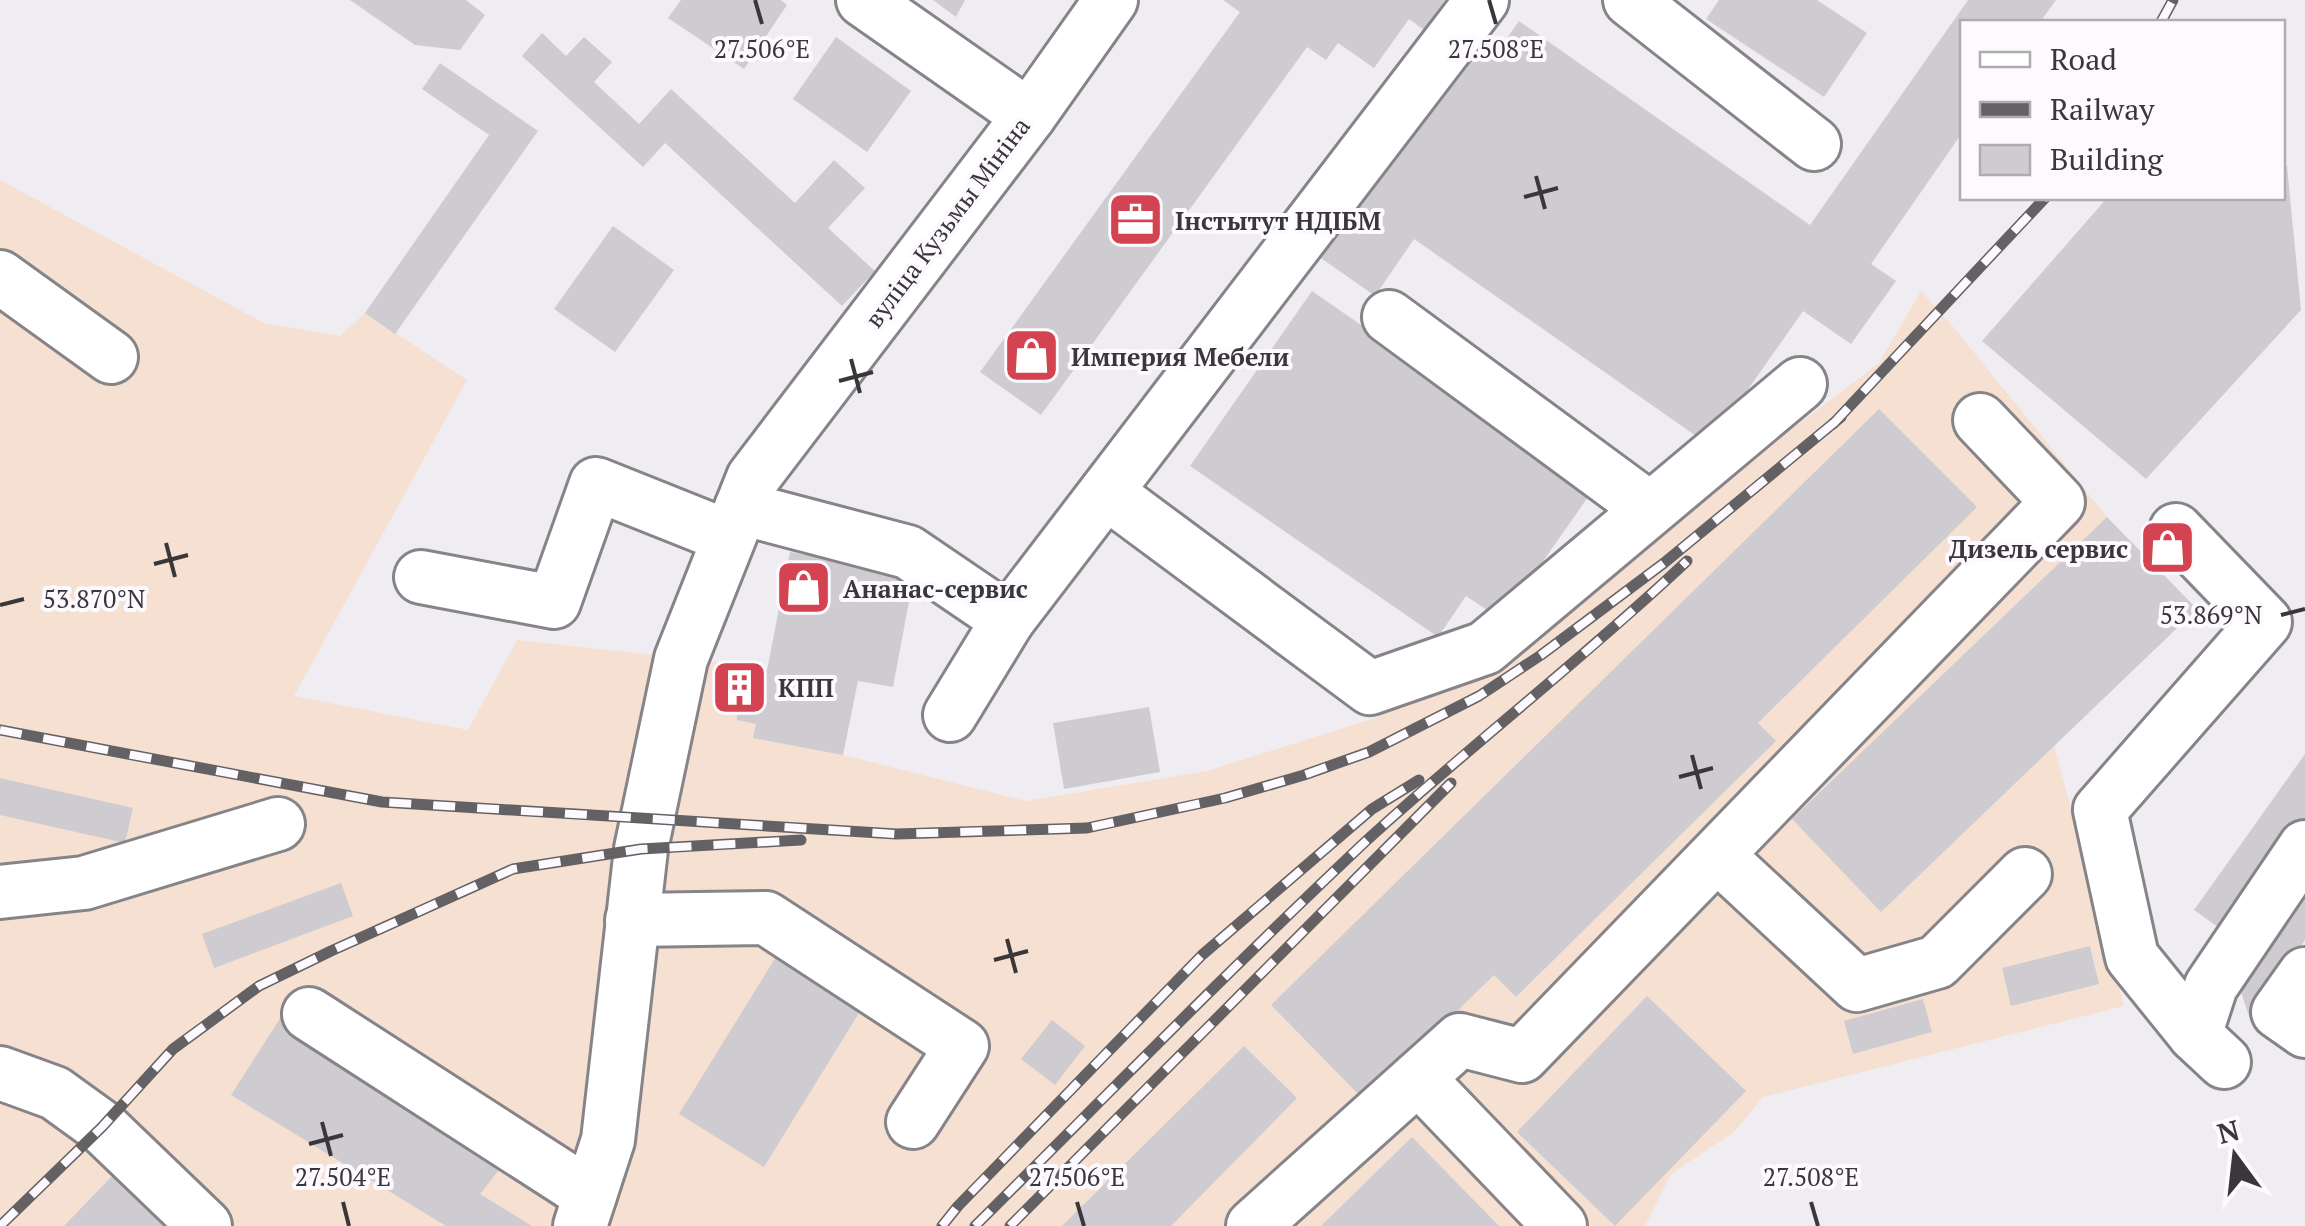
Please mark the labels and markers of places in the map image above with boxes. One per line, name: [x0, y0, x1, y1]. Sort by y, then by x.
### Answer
office icon: Інстытут НДІБМ: [1106, 190, 1166, 250]
place label: Інстытут НДІБМ: [1175, 204, 1381, 237]
shop icon: Империя Мебели: [1002, 326, 1062, 386]
place label: Империя Мебели: [1071, 340, 1289, 373]
shop icon: Дизель сервис: [2137, 518, 2197, 578]
place label: Дизель сервис: [1949, 532, 2128, 565]
shop icon: Ананас-сервис: [774, 558, 834, 618]
place label: Ананас-сервис: [843, 572, 1028, 605]
building icon: КПП: [709, 657, 769, 717]
place label: КПП: [778, 671, 834, 704]

